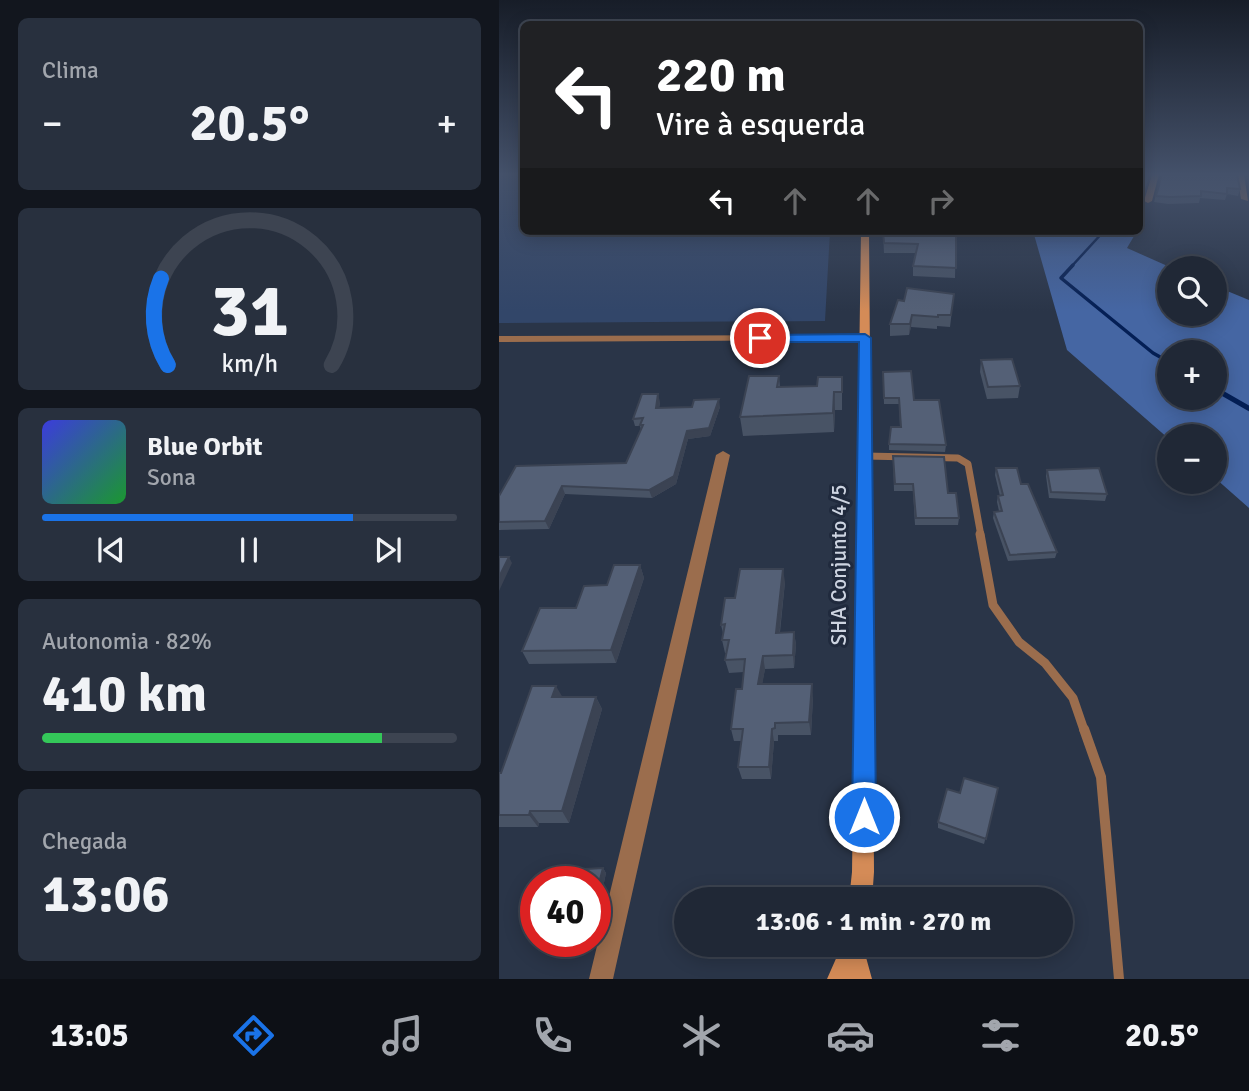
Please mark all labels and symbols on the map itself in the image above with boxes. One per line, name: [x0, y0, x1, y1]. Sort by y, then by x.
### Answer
pin: [730, 308, 790, 368]
street label: SHA Conjunto 4/5: [826, 484, 852, 646]
position arrow: [827, 780, 901, 854]
speed limit sign: 40: [520, 866, 611, 957]

